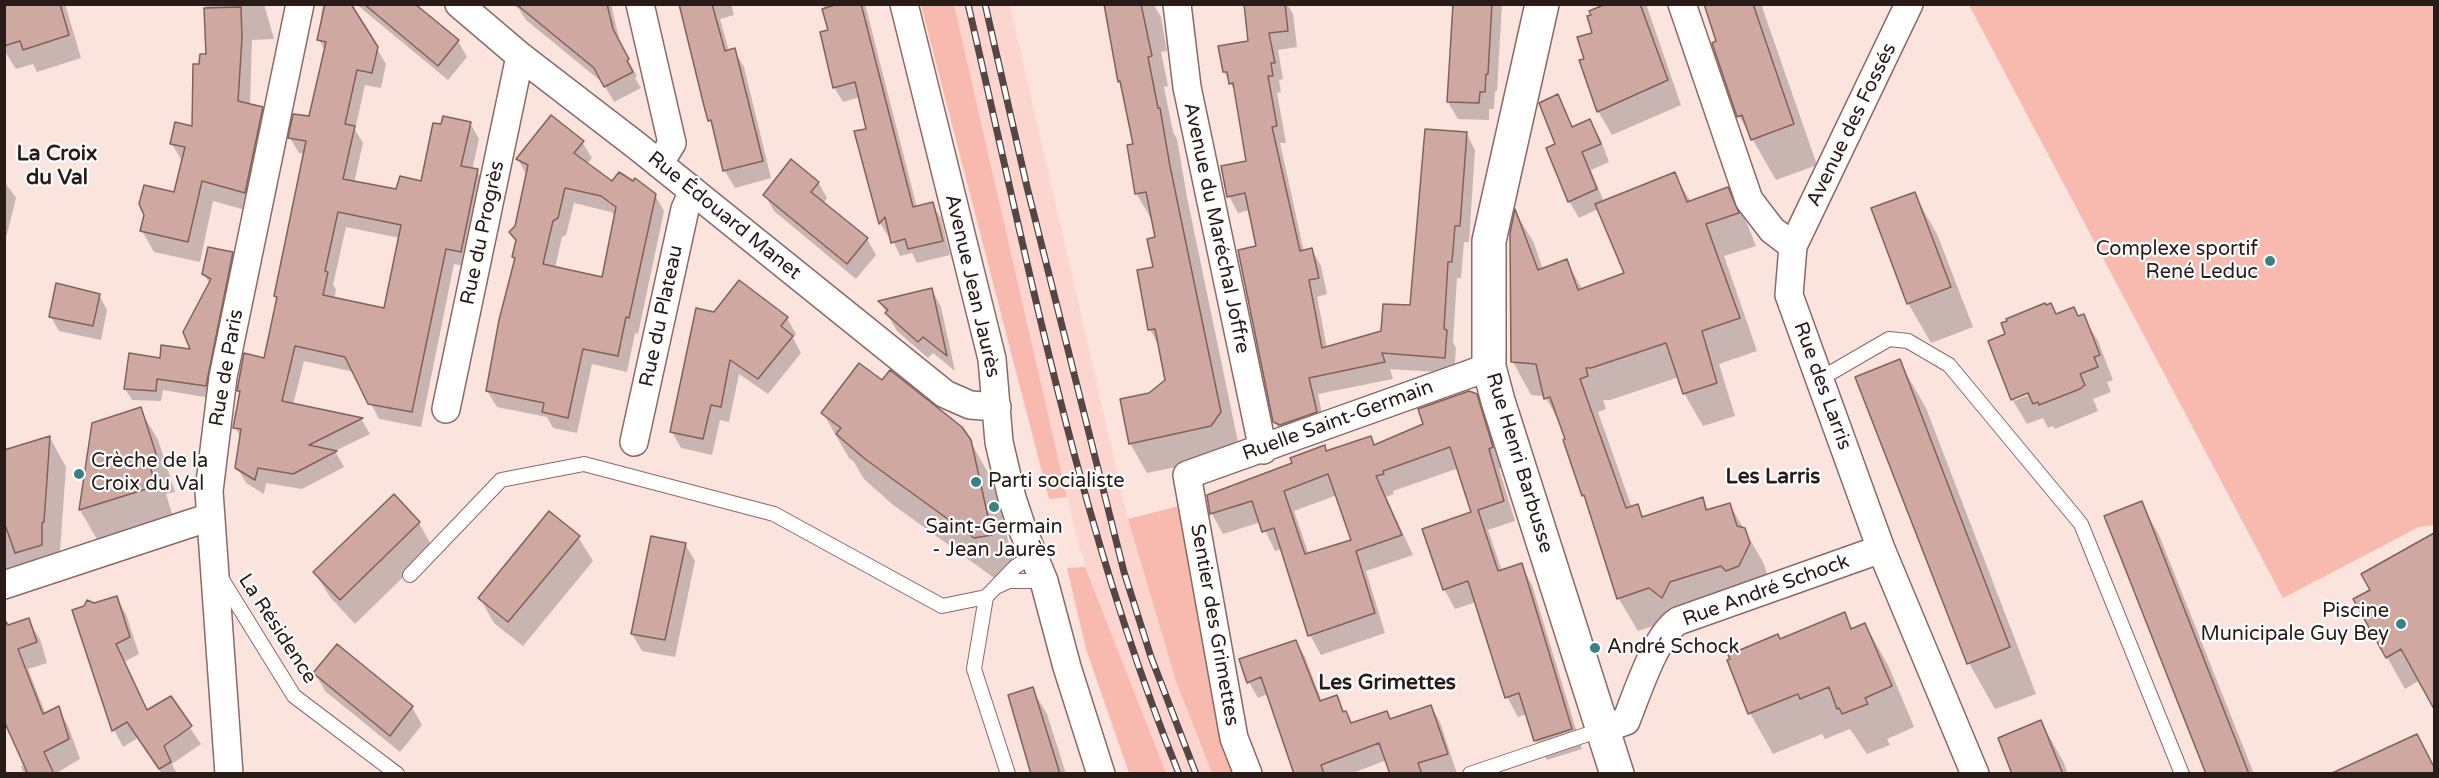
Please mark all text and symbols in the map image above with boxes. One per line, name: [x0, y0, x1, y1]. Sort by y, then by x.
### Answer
street label: Avenue des Fossés: [1802, 39, 1902, 211]
street label: Avenue du Maréchal Joffre: [1178, 100, 1254, 356]
district label: La Croix du Val: [17, 141, 97, 191]
street label: Rue Édouard Manet: [642, 147, 806, 285]
street label: Rue du Progrès: [456, 159, 510, 307]
street label: Avenue Jean Jaurès: [939, 192, 1005, 380]
place label: Complexe sportif René Leduc: [2096, 238, 2258, 285]
street label: Rue du Plateau: [635, 243, 689, 389]
marker: Complexe sportif René Leduc: [2263, 254, 2277, 268]
street label: Rue de Paris: [205, 308, 249, 428]
street label: Rue des Larris: [1788, 319, 1856, 453]
street label: Rue Henri Barbusse: [1480, 370, 1558, 556]
street label: Ruelle Saint-Germain: [1239, 375, 1437, 467]
place label: Crèche de la Croix du Val: [91, 450, 208, 497]
district label: Les Larris: [1726, 464, 1820, 490]
marker: Crèche de la Croix du Val: [72, 467, 86, 481]
place label: Parti socialiste: [988, 470, 1125, 494]
marker: Parti socialiste: [969, 475, 983, 489]
marker: Saint-Germain - Jean Jaurès: [987, 500, 1001, 514]
place label: Saint-Germain - Jean Jaurès: [925, 516, 1063, 563]
street label: Sentier des Grimettes: [1184, 522, 1244, 728]
street label: Rue André Schock: [1680, 550, 1852, 632]
street label: La Résidence: [233, 570, 321, 688]
place label: Piscine Municipale Guy Bey: [2201, 600, 2389, 647]
marker: Piscine Municipale Guy Bey: [2394, 617, 2408, 631]
place label: André Schock: [1607, 636, 1739, 660]
marker: André Schock: [1588, 641, 1602, 655]
district label: Les Grimettes: [1318, 670, 1456, 696]

